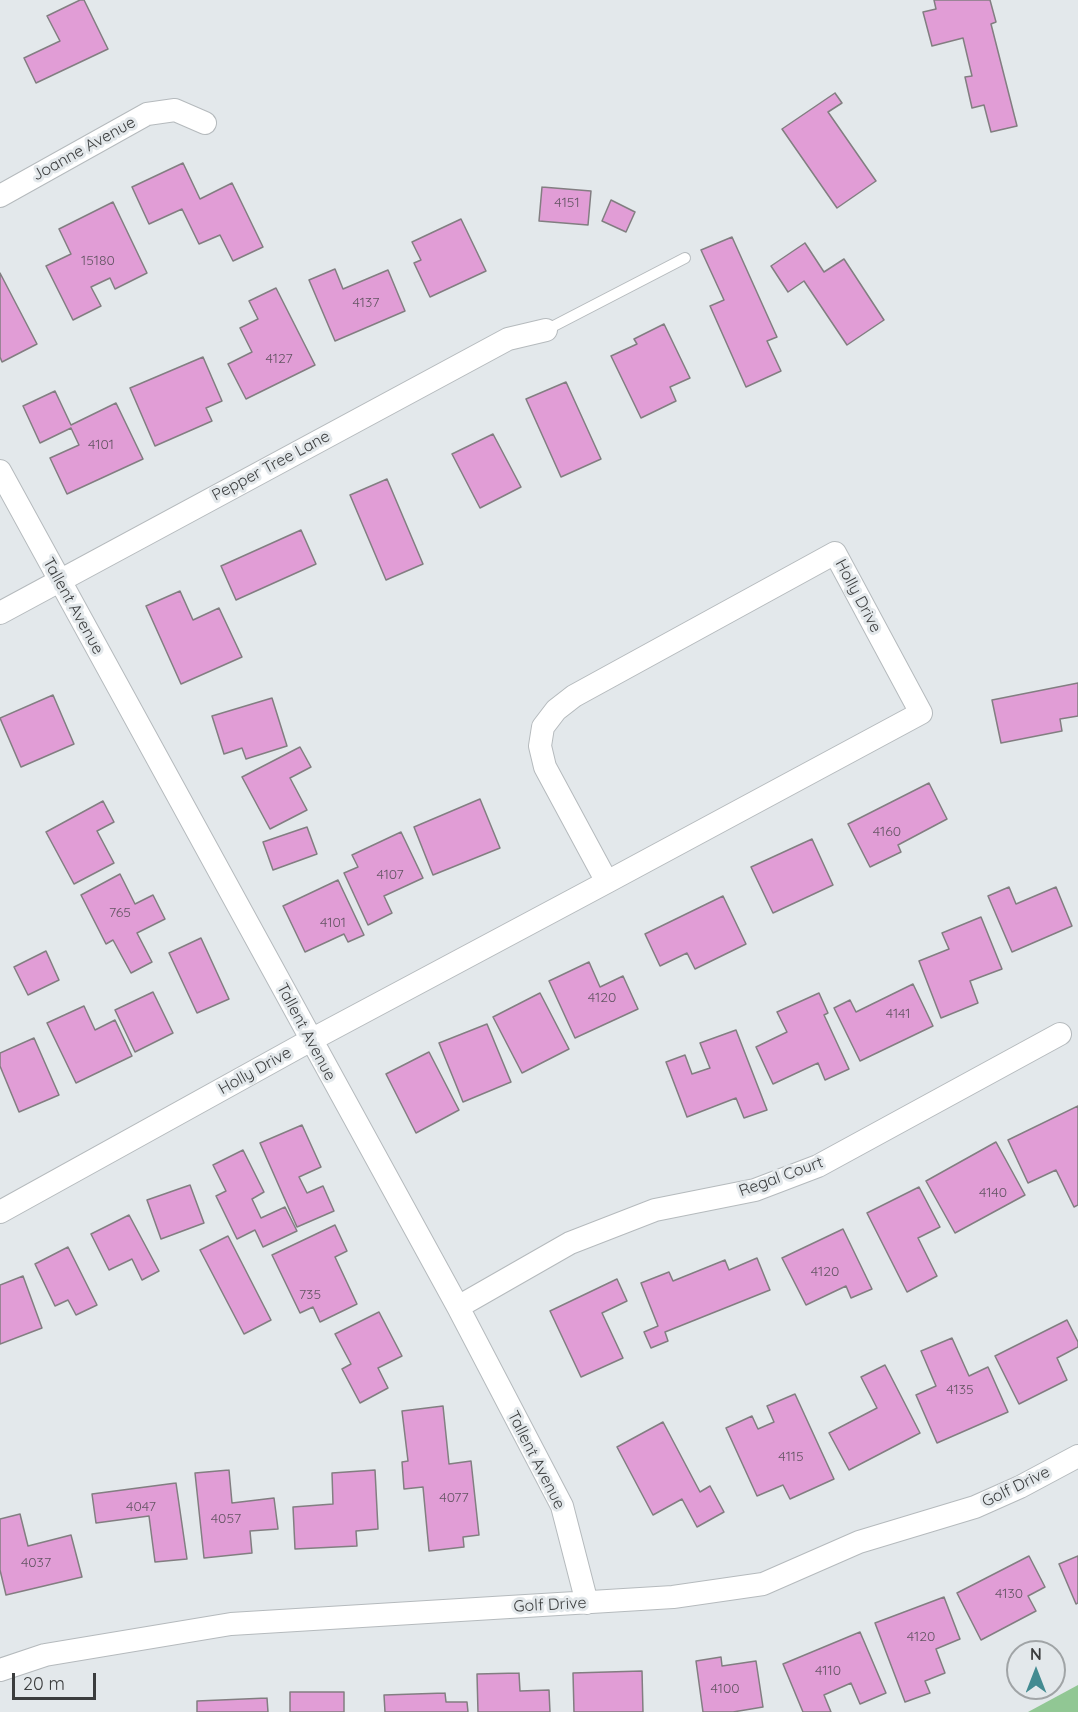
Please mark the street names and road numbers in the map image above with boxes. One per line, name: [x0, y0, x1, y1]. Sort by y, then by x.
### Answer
street label: Joanne Avenue: [29, 113, 139, 185]
street label: Pepper Tree Lane: [209, 427, 333, 505]
street label: Tallent Avenue: [38, 554, 108, 658]
street label: Holly Drive: [831, 556, 885, 636]
street label: Tallent Avenue: [272, 980, 340, 1084]
street label: Holly Drive: [215, 1043, 295, 1099]
street label: Regal Court: [736, 1153, 826, 1201]
street label: Tallent Avenue: [503, 1408, 569, 1512]
street label: Golf Drive: [979, 1462, 1053, 1512]
street label: Golf Drive: [513, 1594, 587, 1616]

